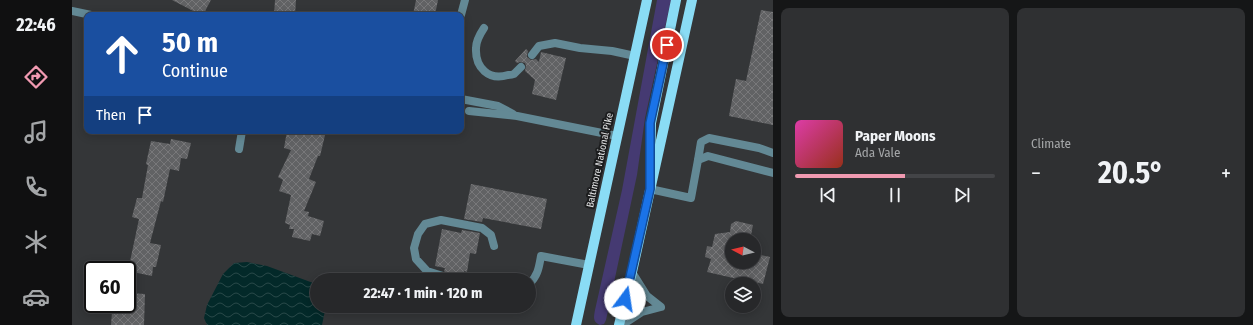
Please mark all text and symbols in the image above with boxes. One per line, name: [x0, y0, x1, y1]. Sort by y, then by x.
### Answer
text: 22:46: [16, 14, 56, 36]
text: 50 m: [162, 26, 218, 59]
icon: ahead: [96, 28, 148, 80]
pin: [650, 28, 684, 62]
icon: arrive: [656, 34, 678, 56]
text: Continue: [162, 60, 228, 82]
icon: directions: [22, 63, 50, 91]
icon: arrive: [134, 104, 156, 126]
text: Then: [96, 106, 126, 124]
street label: Baltimore National Pike: [584, 112, 616, 209]
icon: music: [22, 118, 50, 146]
text: Paper Moons: [855, 127, 936, 145]
text: Climate: [1031, 136, 1071, 151]
text: Ada Vale: [855, 145, 900, 160]
text: 20.5°: [1098, 155, 1164, 191]
text: −: [1031, 160, 1041, 187]
text: +: [1221, 160, 1231, 187]
icon: phone: [22, 173, 50, 201]
icon: previous: [817, 184, 839, 206]
icon: pause: [884, 184, 906, 206]
icon: next: [951, 184, 973, 206]
icon: climate: [22, 228, 50, 256]
north arrow: [725, 233, 761, 269]
map controls: [725, 233, 761, 313]
speed limit sign: 60: [84, 261, 136, 313]
button: layers: [725, 277, 761, 313]
position arrow: [604, 278, 646, 320]
icon: car: [22, 283, 50, 311]
text: 22:47 · 1 min · 120 m: [363, 284, 483, 302]

